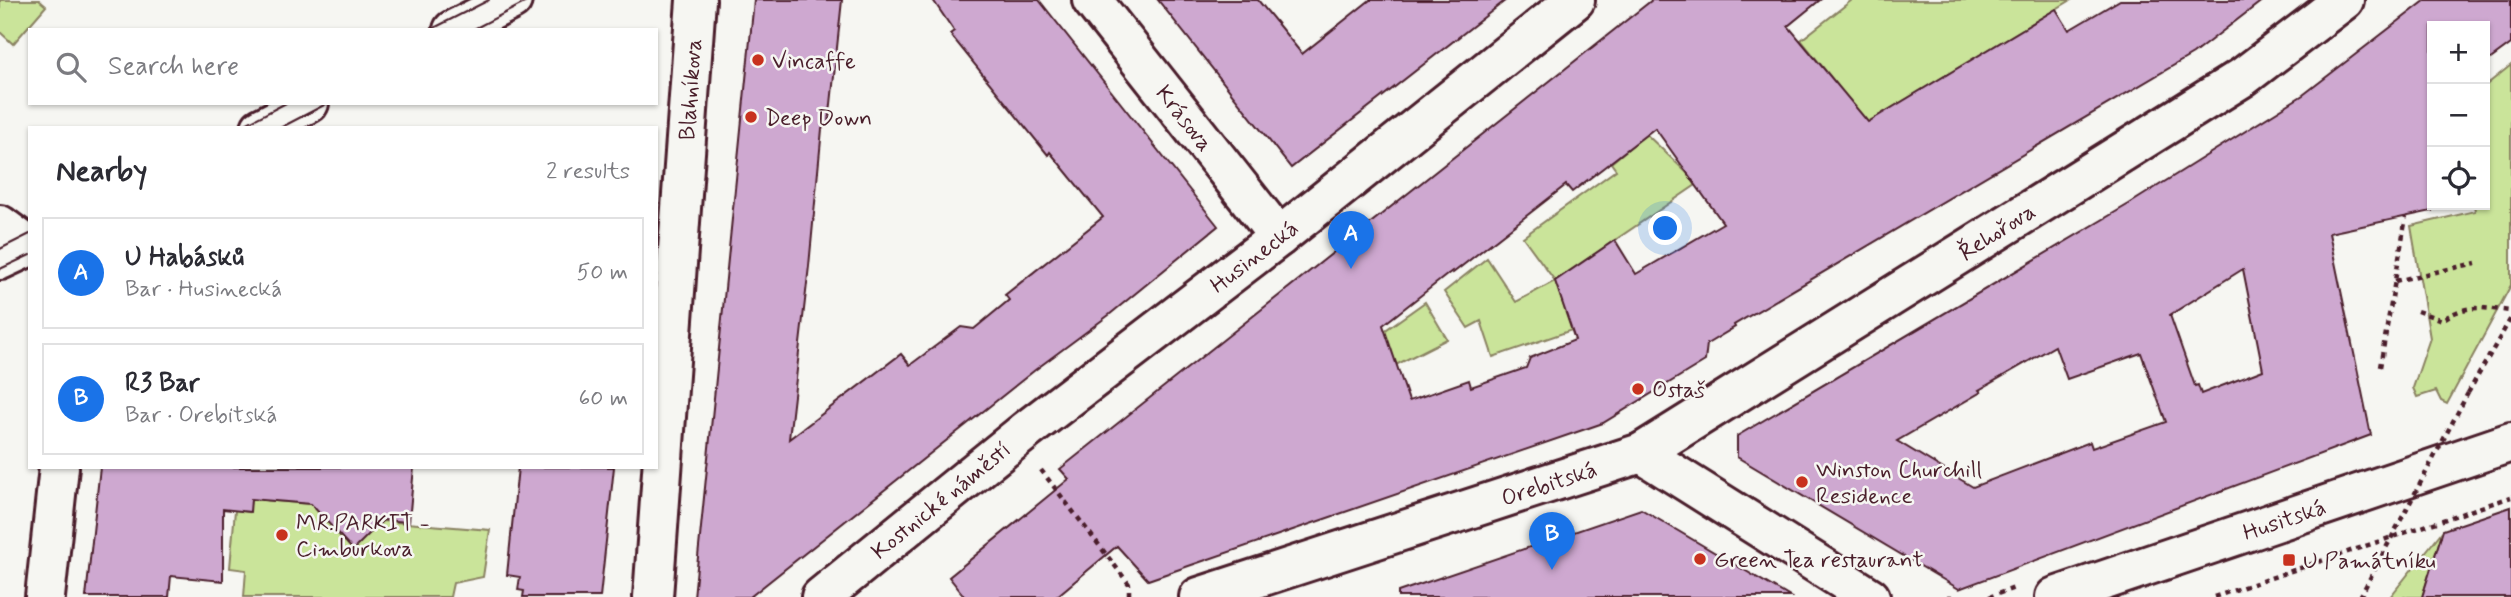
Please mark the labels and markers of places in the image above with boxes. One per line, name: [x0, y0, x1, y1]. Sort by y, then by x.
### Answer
place label: Vincaffe: [772, 47, 856, 77]
marker: Vincaffe: [750, 52, 766, 68]
place label: Deep Down: [765, 104, 872, 134]
marker: Deep Down: [743, 109, 759, 125]
pin: A: [1328, 211, 1374, 269]
place label: Ostaš: [1652, 376, 1706, 406]
marker: Ostaš: [1630, 381, 1646, 397]
place label: Winston Churchill Residence: [1816, 456, 1982, 512]
marker: Winston Churchill Residence: [1794, 474, 1810, 490]
place label: MR.PARKIT - Cimburkova: [296, 509, 430, 565]
pin: B: [1529, 512, 1575, 570]
marker: MR.PARKIT - Cimburkova: [274, 527, 290, 543]
place label: Green Tea restaurant: [1714, 546, 1923, 576]
place label: U Památníku: [2303, 547, 2436, 577]
marker: Green Tea restaurant: [1692, 551, 1708, 567]
marker: U Památníku: [2281, 552, 2297, 568]

